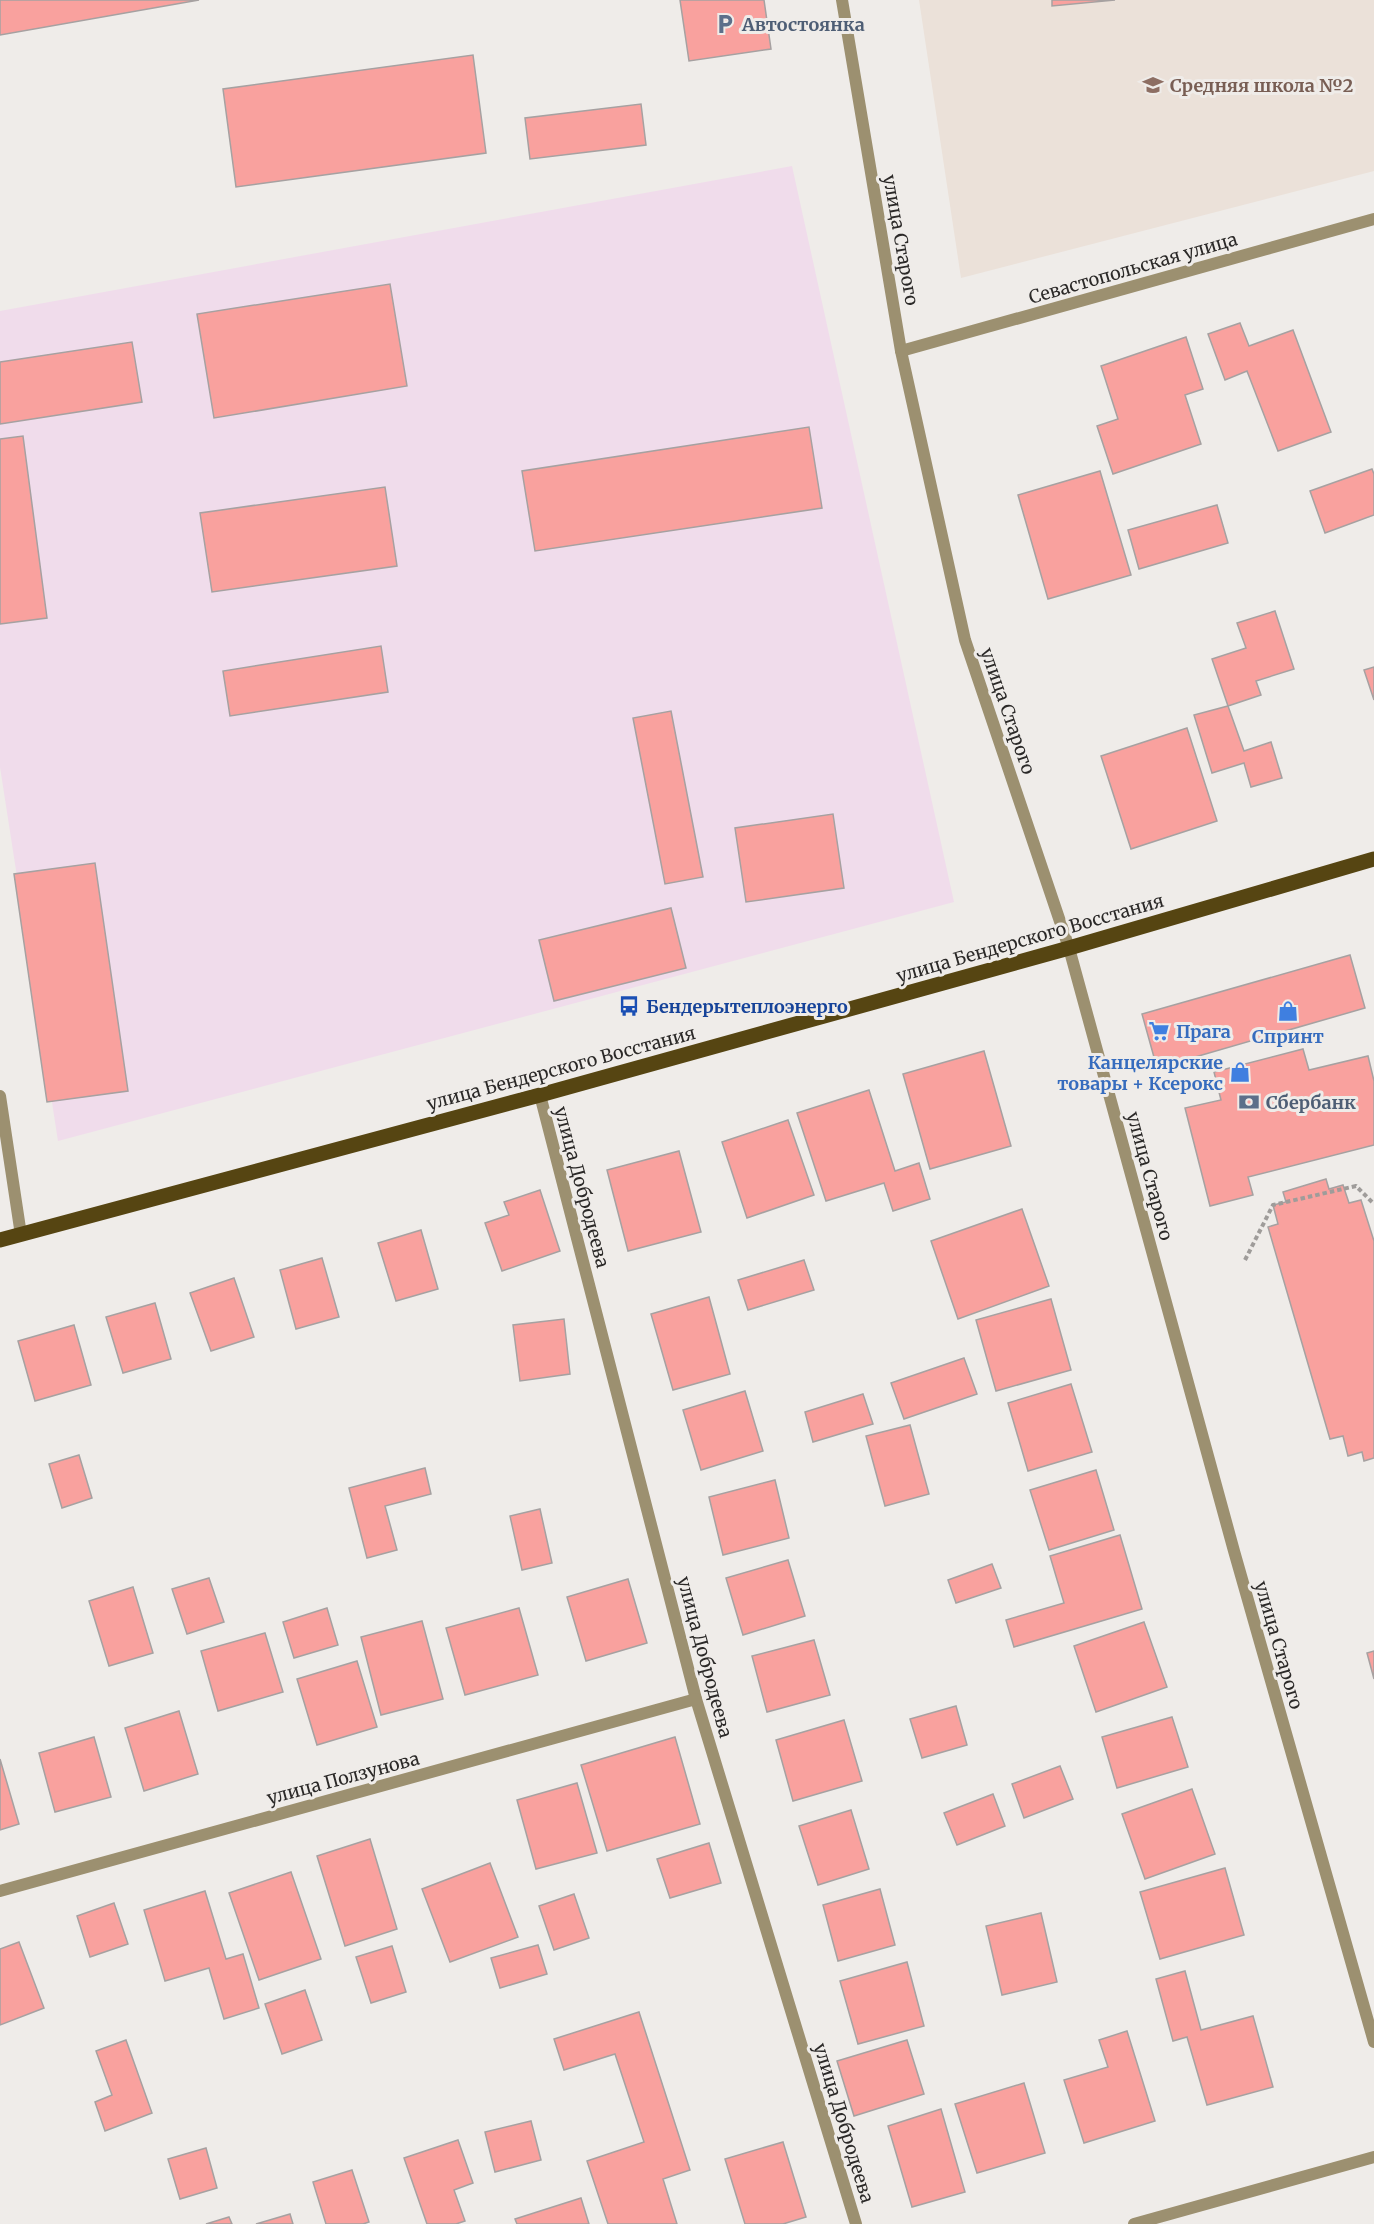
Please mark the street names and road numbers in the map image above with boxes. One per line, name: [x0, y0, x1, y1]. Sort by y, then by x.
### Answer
street label: улица Старого: [878, 173, 924, 307]
street label: Севастопольская улица: [1026, 227, 1240, 309]
street label: улица Старого: [976, 645, 1040, 777]
street label: улица Бендерского Восстания: [894, 889, 1167, 987]
street label: улица Бендерского Восстания: [424, 1021, 698, 1115]
street label: улица Добродеева: [549, 1104, 615, 1270]
street label: улица Старого: [1122, 1109, 1178, 1243]
street label: улица Добродеева: [672, 1574, 738, 1740]
street label: улица Старого: [1250, 1578, 1308, 1712]
street label: улица Ползунова: [264, 1746, 422, 1809]
street label: улица Добродеева: [809, 2040, 879, 2206]

